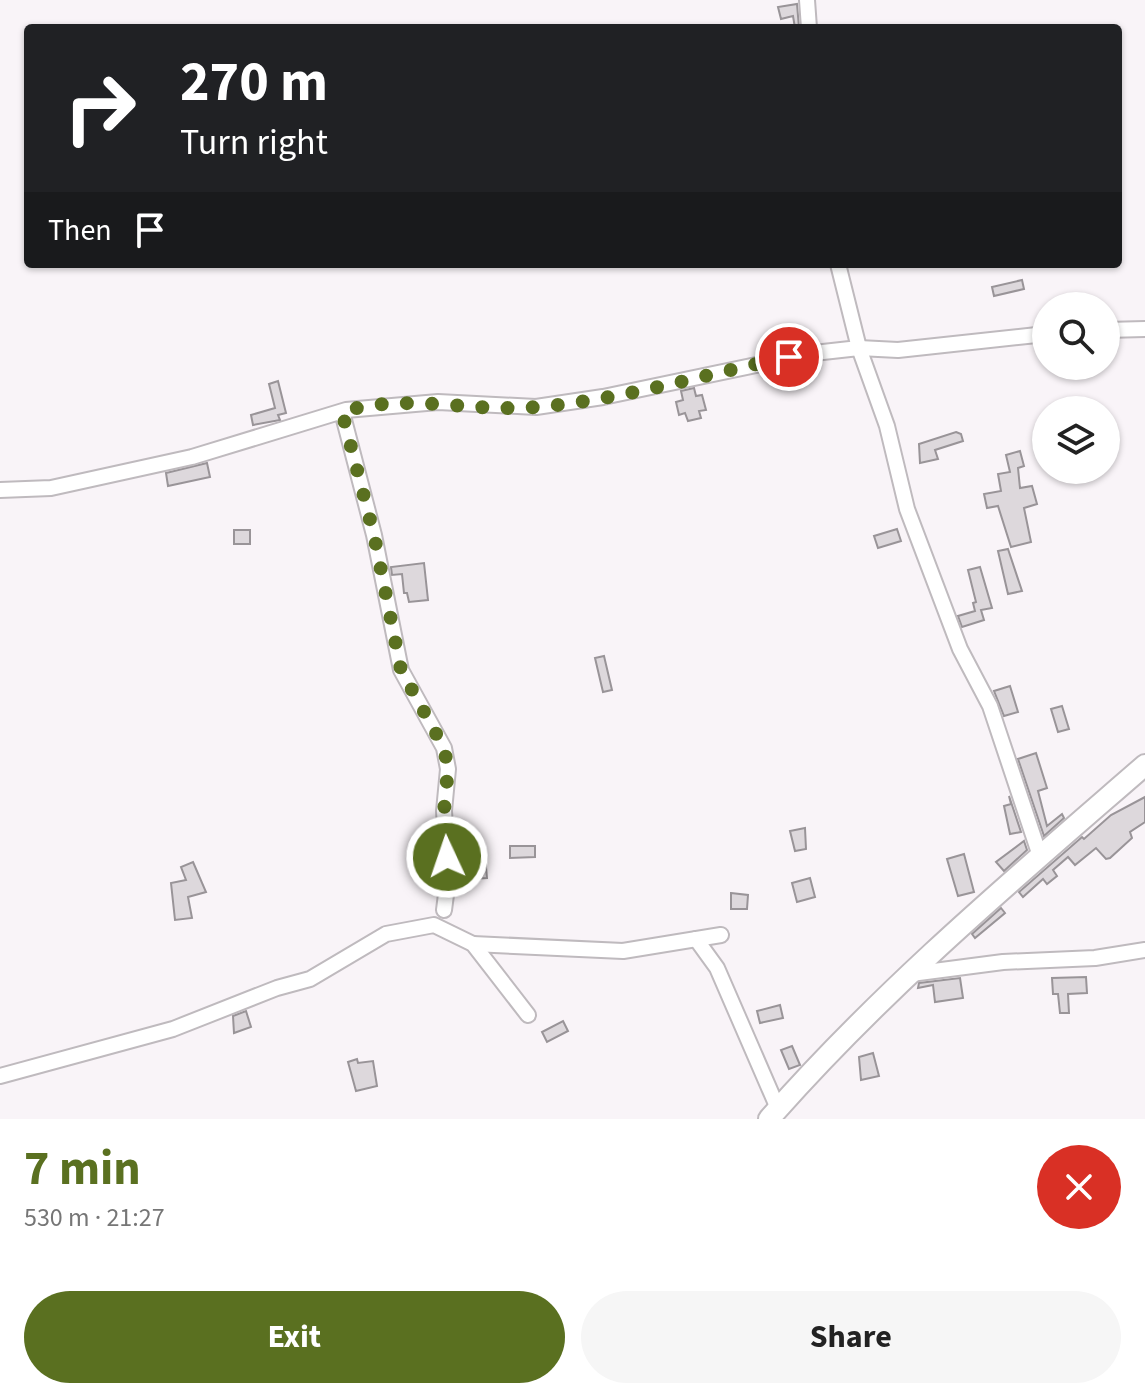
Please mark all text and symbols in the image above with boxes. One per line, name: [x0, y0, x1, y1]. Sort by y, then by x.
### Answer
text: 270 m: [180, 43, 328, 122]
icon: right: [48, 56, 152, 160]
text: Turn right: [180, 117, 328, 168]
icon: arrive: [128, 208, 172, 252]
text: Then: [48, 209, 112, 252]
map controls: [1032, 292, 1120, 484]
button: search: [1032, 292, 1120, 380]
pin: [755, 323, 823, 391]
icon: arrive: [767, 335, 811, 379]
button: layers: [1032, 396, 1120, 484]
position arrow: [405, 815, 489, 899]
text: 7 min: [24, 1135, 141, 1203]
button: close: [1037, 1145, 1121, 1229]
text: 530 m · 21:27: [24, 1199, 165, 1236]
button: Exit: [24, 1291, 565, 1383]
button: Share: [581, 1291, 1121, 1383]

